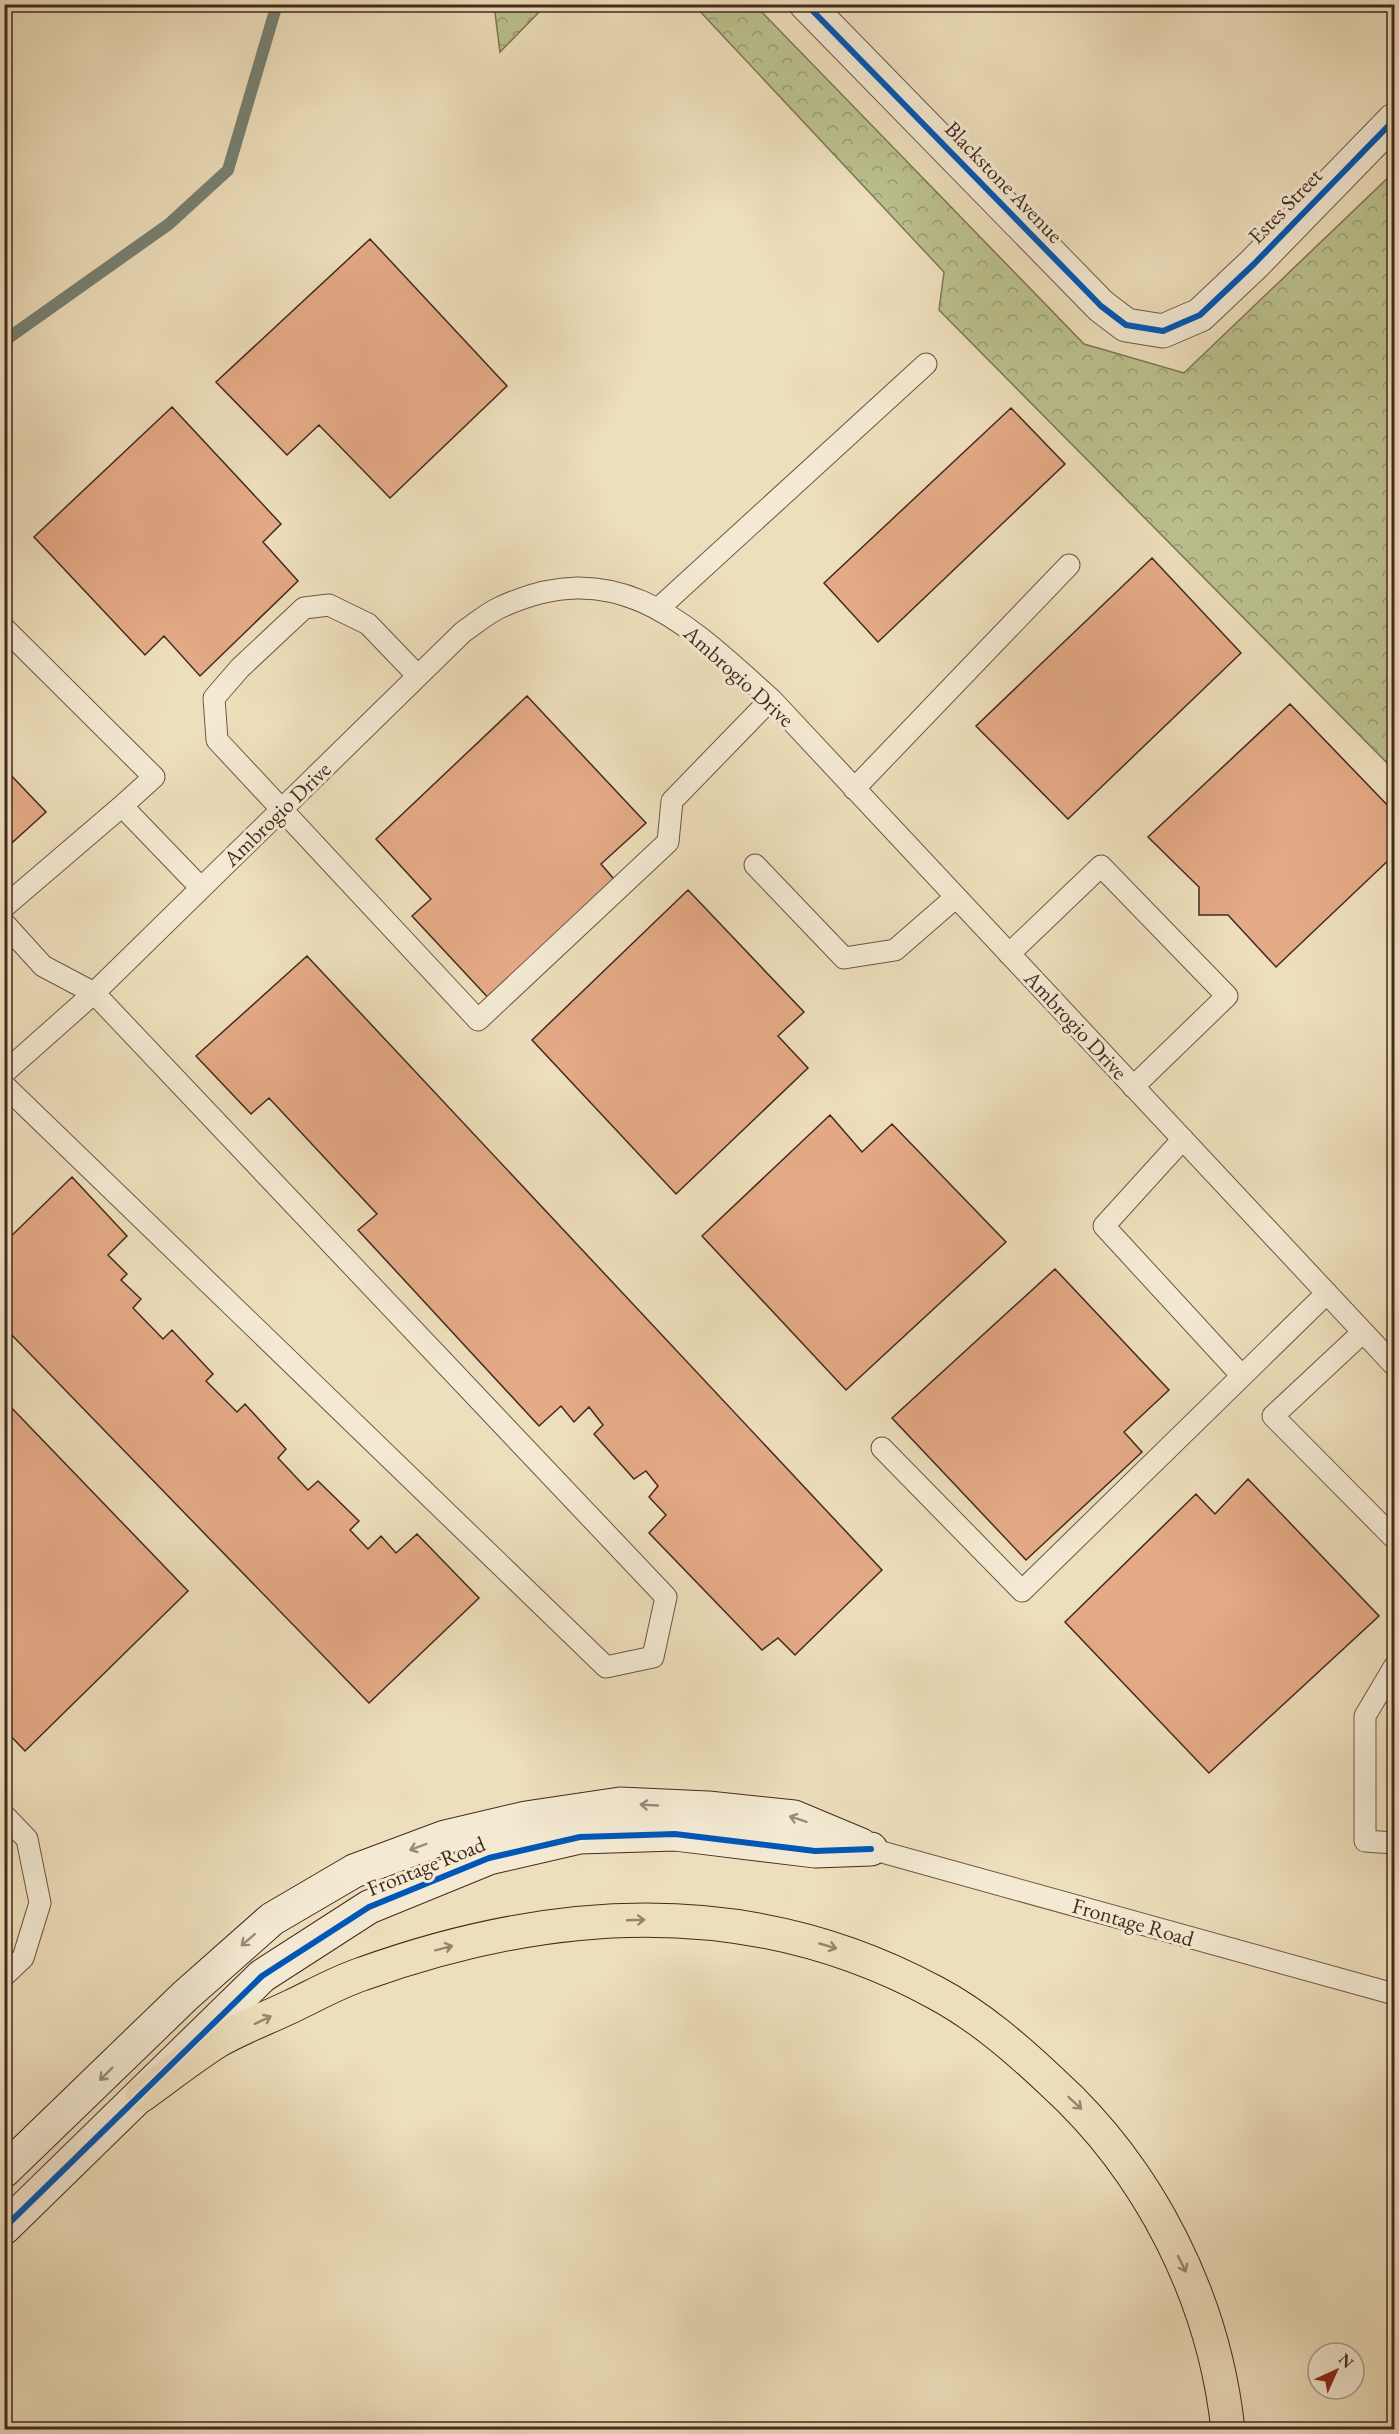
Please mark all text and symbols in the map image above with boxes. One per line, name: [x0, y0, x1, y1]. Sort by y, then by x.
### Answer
street label: Blackstone Avenue: [938, 115, 1070, 250]
street label: Estes Street: [1242, 162, 1328, 250]
street label: Ambrogio Drive: [677, 618, 801, 734]
street label: Ambrogio Drive: [216, 755, 337, 873]
street label: Ambrogio Drive: [1017, 963, 1134, 1086]
one-way arrow: [640, 1800, 660, 1811]
one-way arrow: [789, 1813, 808, 1824]
street label: Frontage Road: [362, 1829, 490, 1903]
one-way arrow: [409, 1843, 427, 1854]
street label: Frontage Road: [1069, 1891, 1198, 1953]
one-way arrow: [626, 1914, 646, 1926]
one-way arrow: [241, 1933, 256, 1947]
one-way arrow: [819, 1941, 838, 1952]
one-way arrow: [434, 1942, 453, 1953]
one-way arrow: [253, 2013, 271, 2025]
one-way arrow: [98, 2067, 113, 2081]
one-way arrow: [1067, 2096, 1082, 2110]
one-way arrow: [1177, 2255, 1189, 2273]
north arrow: [1306, 2341, 1366, 2401]
text: N: [1334, 2349, 1358, 2373]

